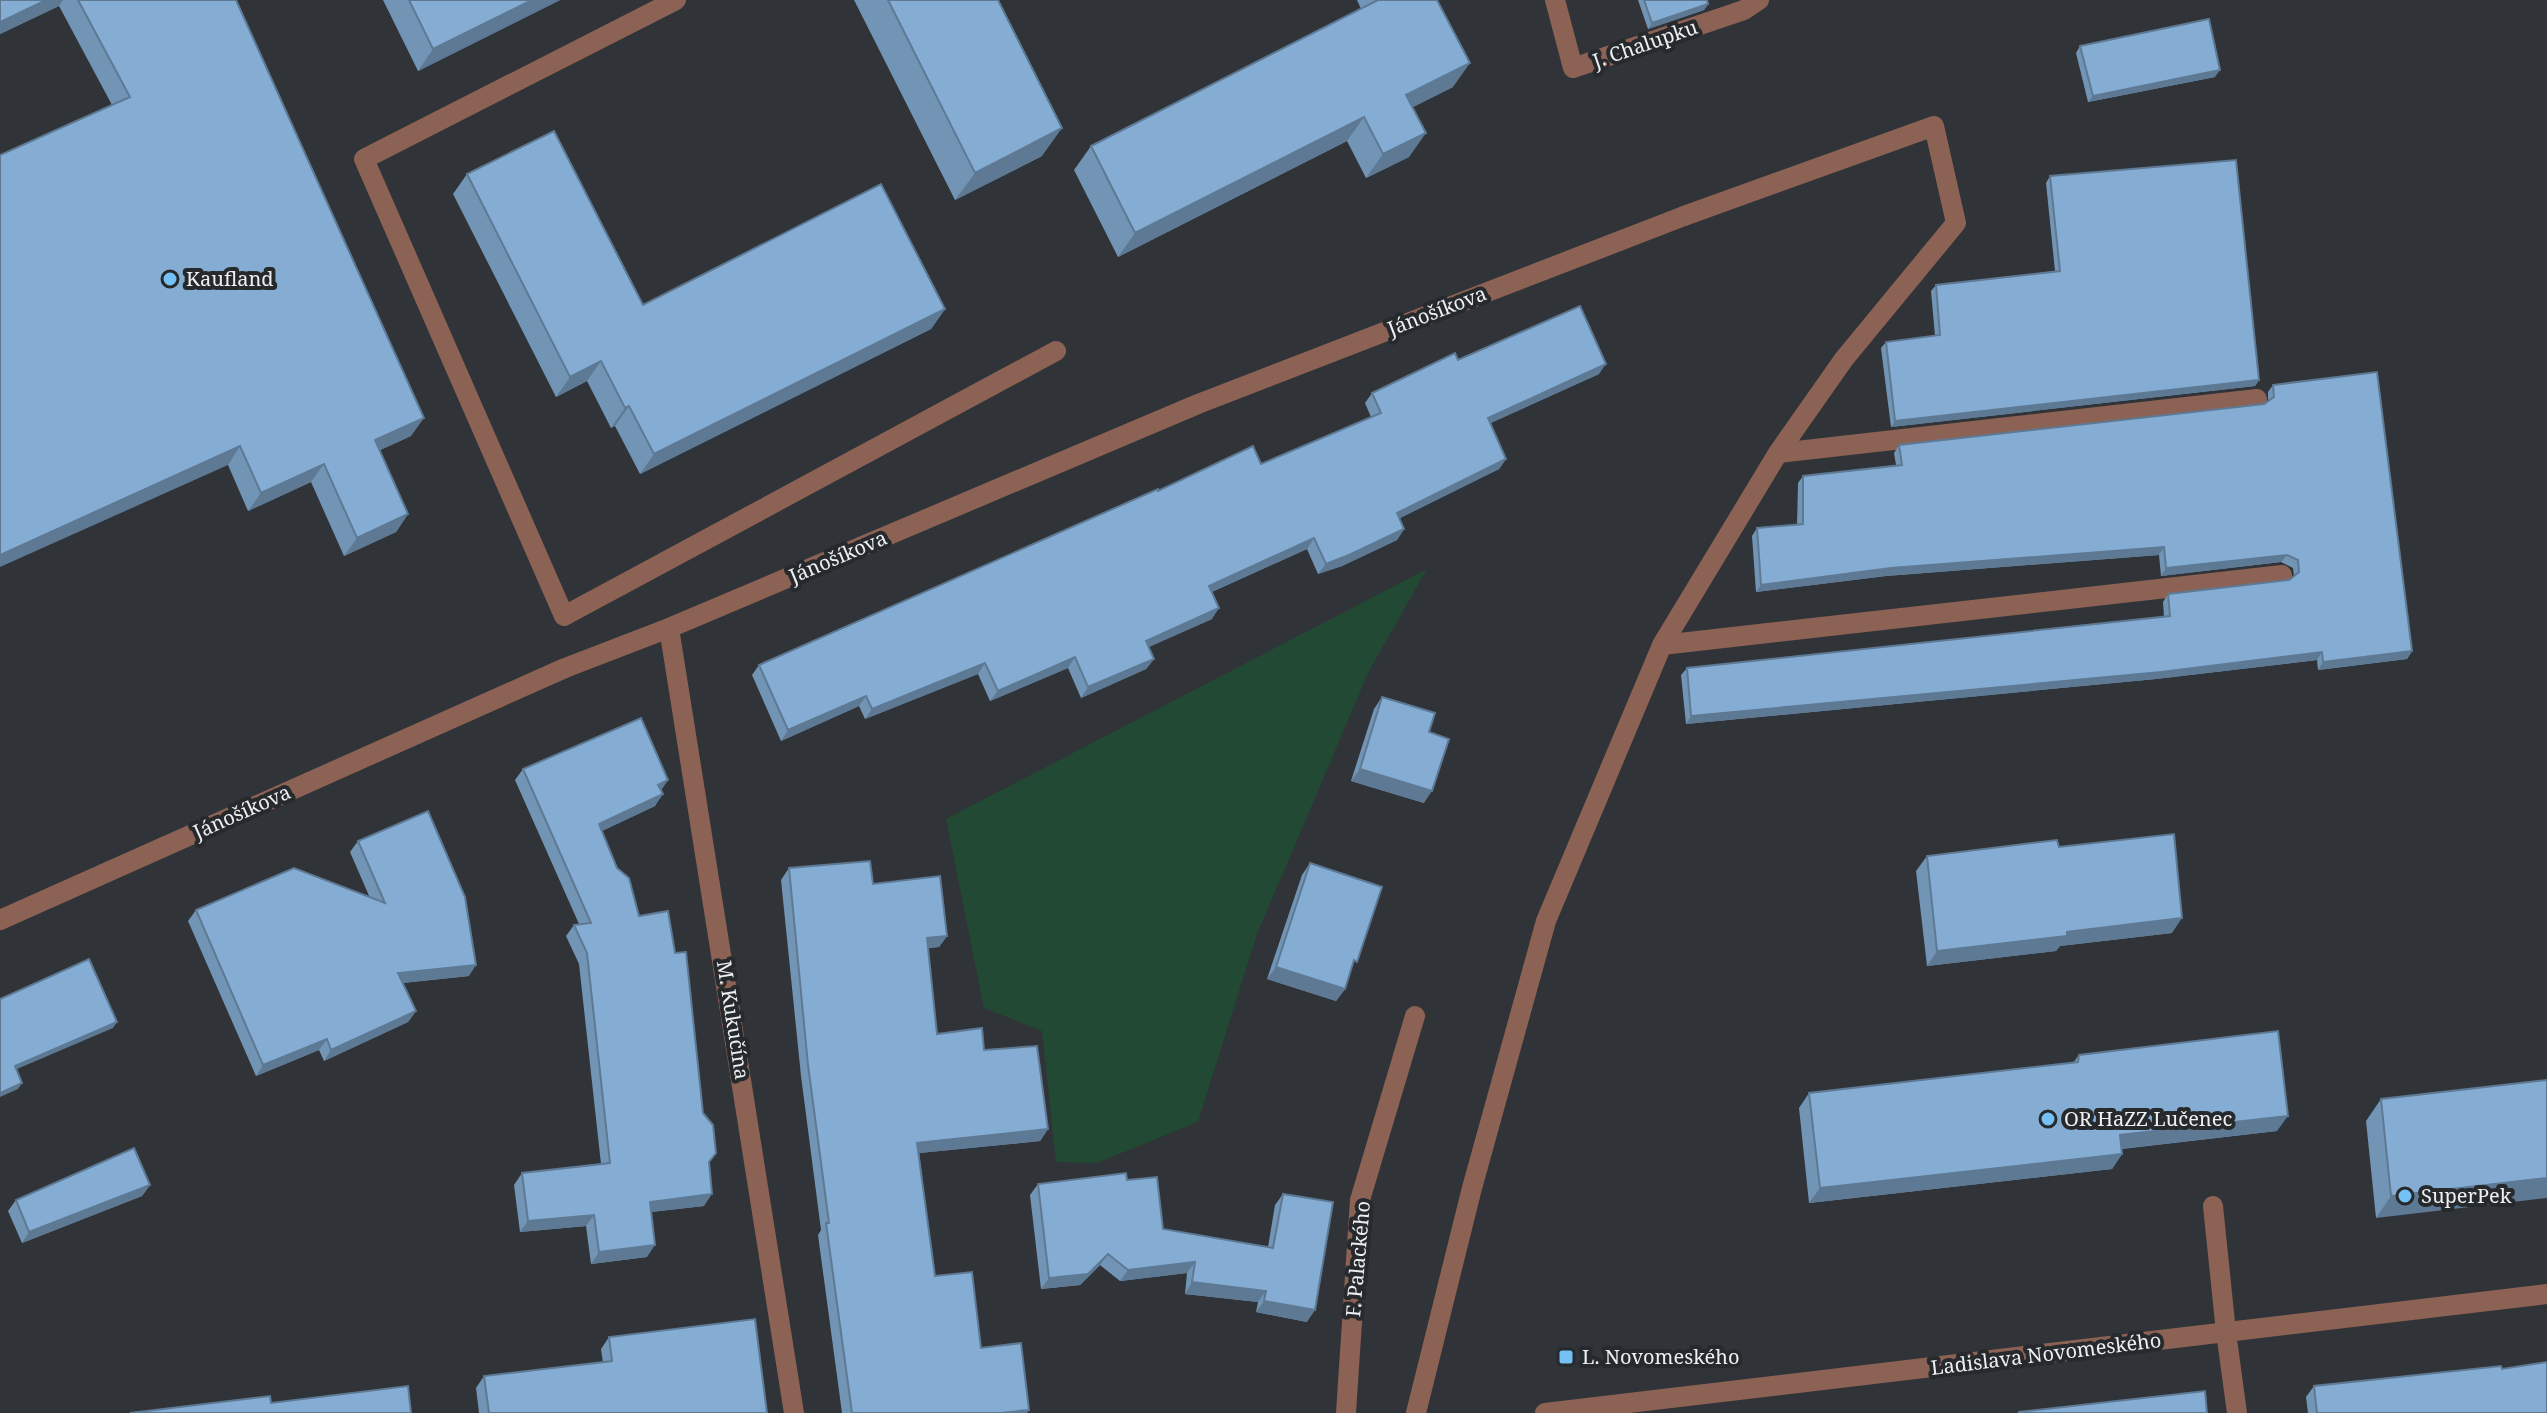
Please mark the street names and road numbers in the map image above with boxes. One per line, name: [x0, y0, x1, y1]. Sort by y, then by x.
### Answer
street label: J. Chalupku: [1588, 13, 1701, 74]
street label: Jánošíkova: [1383, 279, 1490, 342]
street label: Jánošíkova: [784, 524, 891, 590]
street label: Jánošíkova: [188, 778, 295, 845]
street label: M. Kukučína: [711, 959, 756, 1081]
street label: F. Palackého: [1339, 1200, 1376, 1318]
street label: Ladislava Novomeského: [1929, 1326, 2163, 1381]

